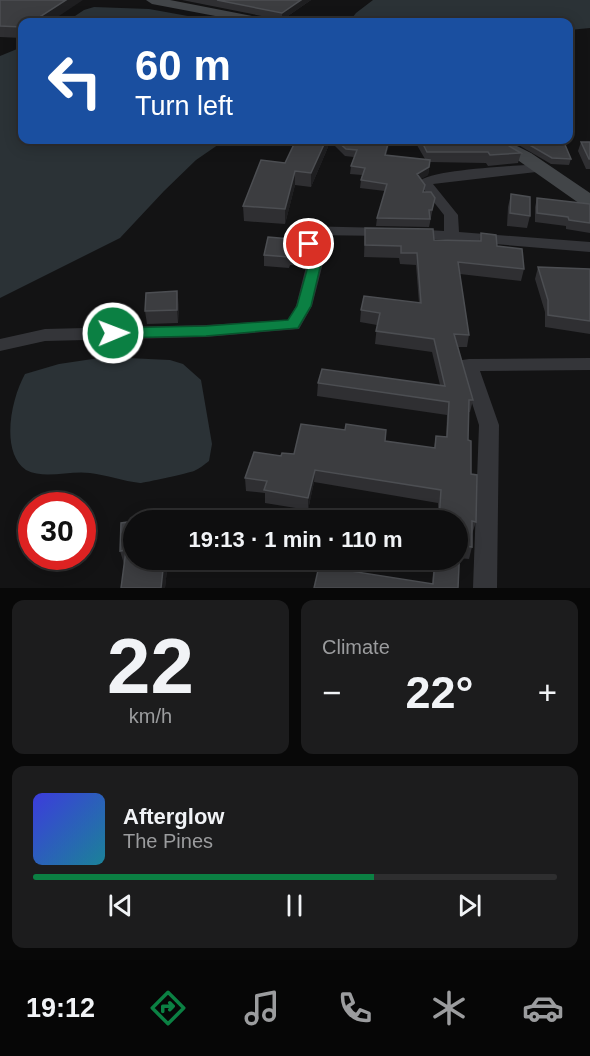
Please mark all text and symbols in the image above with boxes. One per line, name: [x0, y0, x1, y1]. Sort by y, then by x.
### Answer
icon: left: [36, 42, 114, 120]
text: 60 m: [135, 42, 231, 89]
text: Turn left: [135, 91, 233, 121]
pin: [283, 218, 334, 269]
icon: arrive: [292, 227, 325, 260]
position arrow: [81, 301, 145, 365]
speed limit sign: 30: [18, 492, 96, 570]
text: 19:13 · 1 min · 110 m: [189, 527, 403, 552]
text: 22: [107, 622, 194, 710]
text: Climate: [322, 636, 390, 658]
text: 22°: [405, 667, 474, 718]
text: −: [322, 674, 341, 711]
text: +: [538, 674, 557, 711]
text: km/h: [129, 705, 172, 727]
text: Afterglow: [123, 804, 224, 829]
text: The Pines: [123, 830, 213, 852]
icon: previous: [104, 889, 137, 922]
icon: pause: [278, 889, 311, 922]
icon: next: [453, 889, 486, 922]
icon: directions: [147, 987, 189, 1029]
icon: music: [241, 987, 283, 1029]
icon: phone: [334, 987, 376, 1029]
icon: climate: [428, 987, 470, 1029]
icon: car: [522, 987, 564, 1029]
text: 19:12: [26, 993, 95, 1023]

